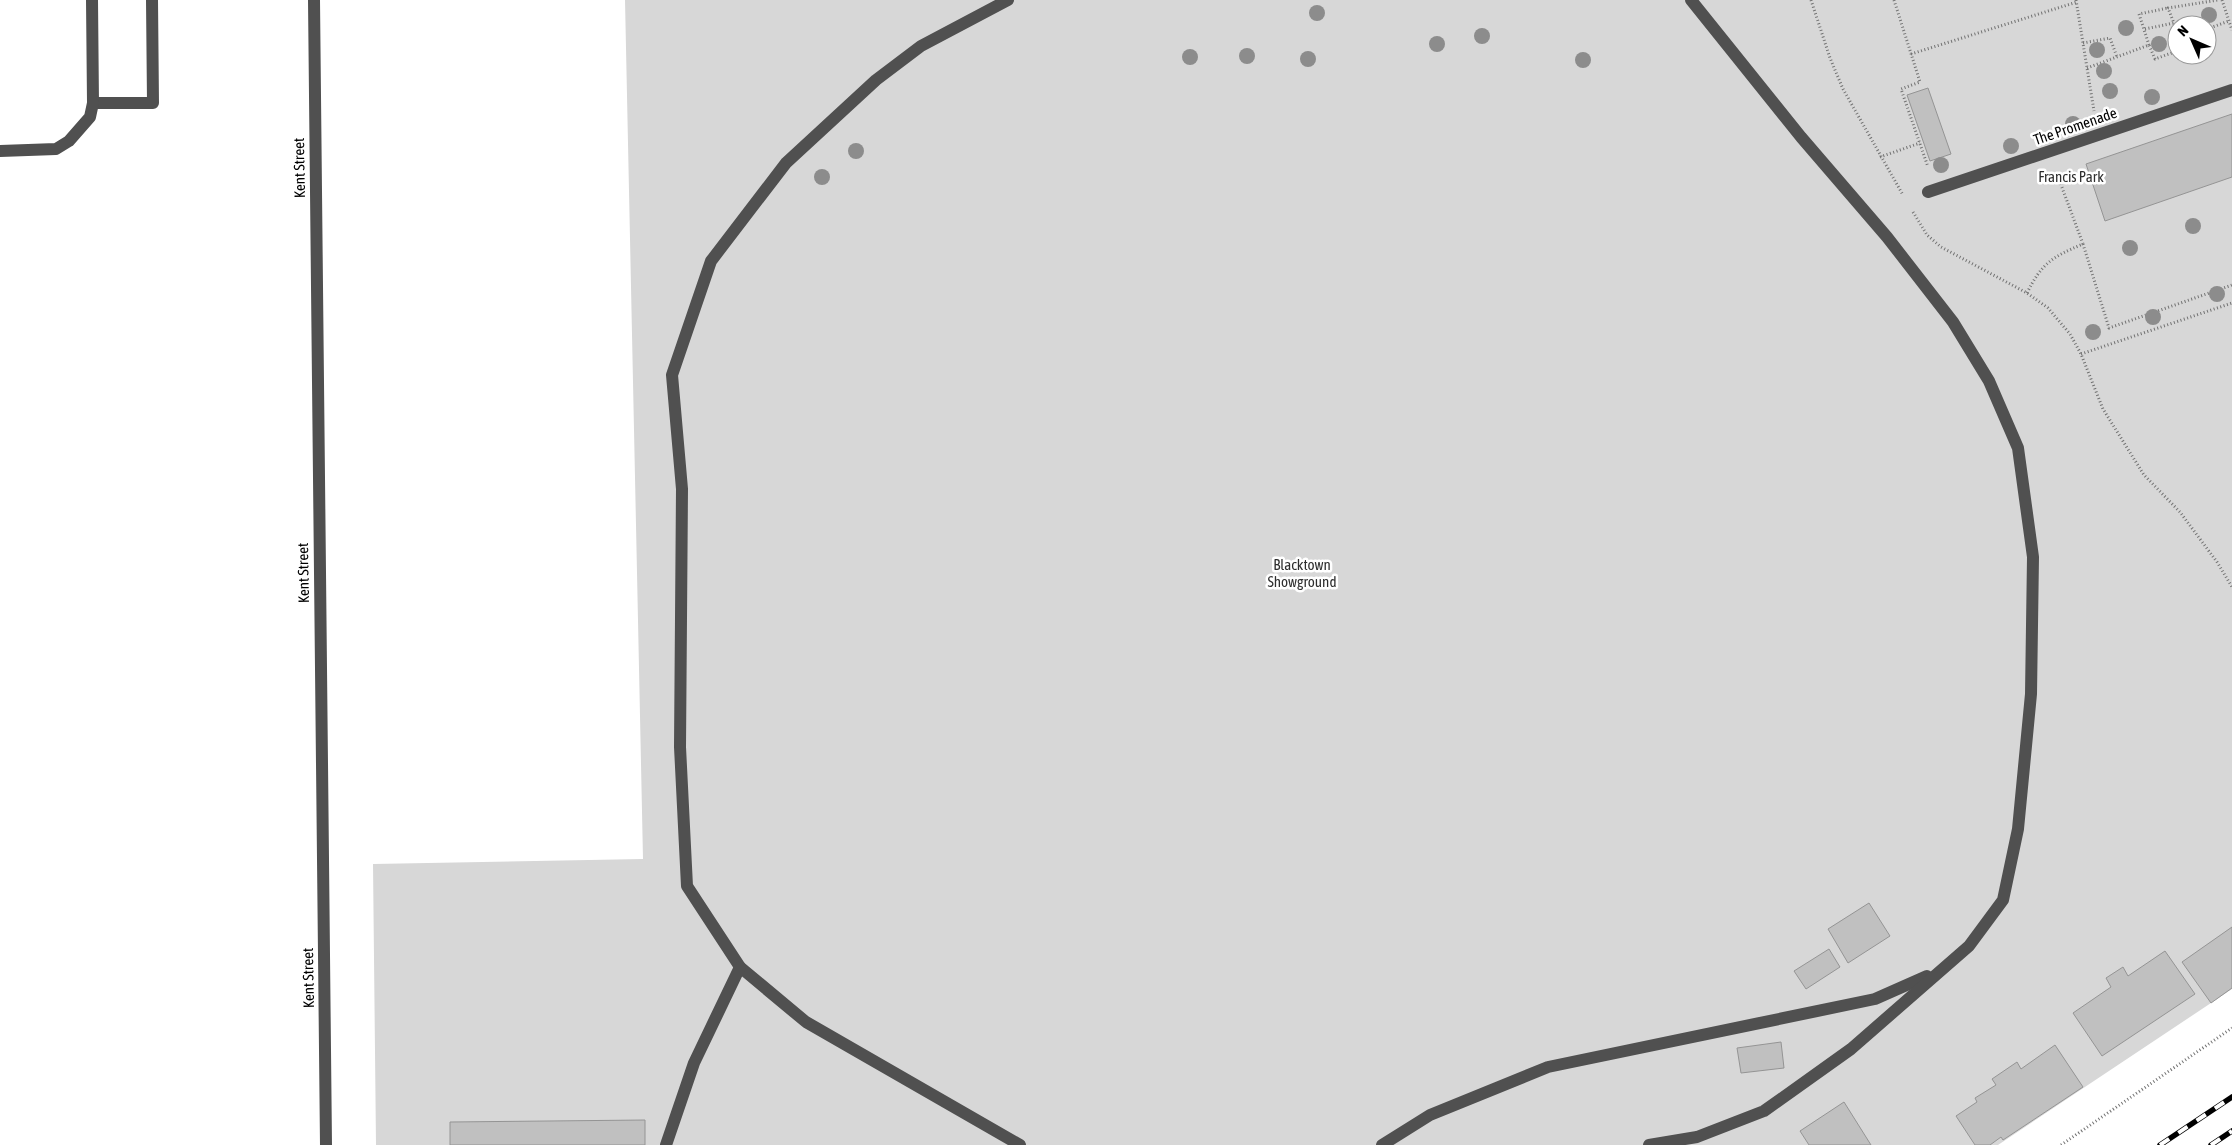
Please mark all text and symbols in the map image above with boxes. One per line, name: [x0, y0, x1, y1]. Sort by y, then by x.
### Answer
north arrow: [2167, 15, 2217, 65]
text: N: [2174, 22, 2191, 39]
street label: The Promenade: [2031, 104, 2119, 148]
street label: Kent Street: [290, 138, 308, 198]
park label: Francis Park: [2038, 168, 2104, 185]
street label: Kent Street: [294, 543, 312, 603]
park label: Blacktown Showground: [1268, 556, 1337, 590]
street label: Kent Street: [299, 948, 317, 1008]

